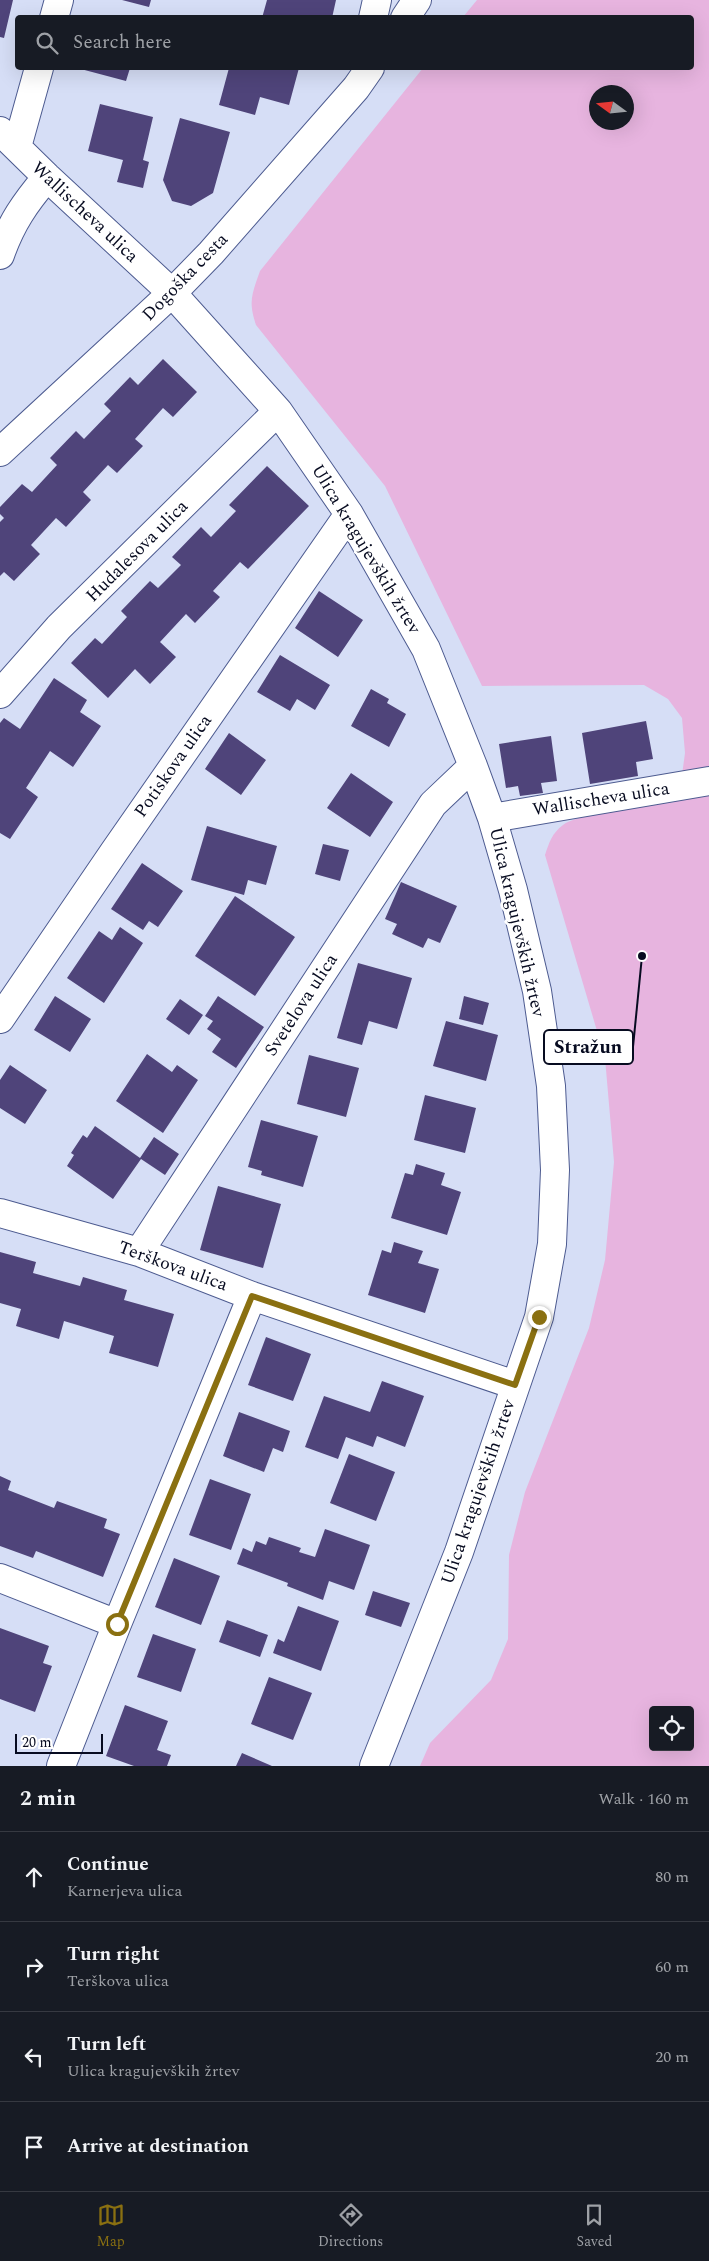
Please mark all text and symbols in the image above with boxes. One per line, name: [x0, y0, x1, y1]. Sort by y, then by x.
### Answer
search box: [15, 15, 694, 70]
text: Search here: [73, 28, 172, 57]
icon: search: [33, 29, 61, 57]
north arrow: [589, 85, 634, 130]
street label: Wallischeva ulica: [25, 155, 145, 269]
street label: Dogoška cesta: [136, 226, 234, 327]
street label: Ulica kragujevških žrtev: [305, 459, 428, 640]
street label: Hudalesova ulica: [80, 493, 195, 608]
street label: Potiskova ulica: [127, 709, 219, 823]
street label: Wallischeva ulica: [531, 775, 672, 823]
street label: Ulica kragujevških žrtev: [482, 825, 552, 1021]
street label: Svetelova ulica: [258, 948, 344, 1062]
callout: Stražun: [544, 1030, 633, 1064]
text: Stražun: [554, 1033, 623, 1062]
street label: Terškova ulica: [115, 1234, 232, 1298]
route end: [528, 1306, 551, 1329]
street label: Ulica kragujevških žrtev: [434, 1395, 523, 1588]
route start: [106, 1613, 129, 1636]
map controls: [649, 1706, 694, 1751]
button: locate: [649, 1706, 694, 1751]
scale bar: [15, 1731, 102, 1754]
text: 20 m: [22, 1732, 52, 1753]
text: 2 min: [20, 1783, 76, 1815]
text: Walk · 160 m: [598, 1787, 689, 1811]
text: Continue: [67, 1850, 149, 1879]
icon: ahead: [20, 1863, 48, 1891]
text: 80 m: [655, 1865, 689, 1889]
text: Karnerjeva ulica: [67, 1879, 182, 1903]
text: Turn right: [67, 1940, 160, 1969]
icon: right: [20, 1953, 48, 1981]
text: 60 m: [655, 1955, 689, 1979]
text: Terškova ulica: [67, 1969, 169, 1993]
text: Turn left: [67, 2030, 146, 2059]
icon: left: [20, 2043, 48, 2071]
text: 20 m: [655, 2045, 689, 2069]
text: Ulica kragujevških žrtev: [67, 2059, 239, 2083]
text: Arrive at destination: [67, 2132, 249, 2161]
icon: arrive: [20, 2133, 48, 2161]
tab: Map: [97, 2201, 125, 2252]
tab: Directions: [318, 2201, 383, 2252]
tab: Saved: [577, 2201, 612, 2252]

